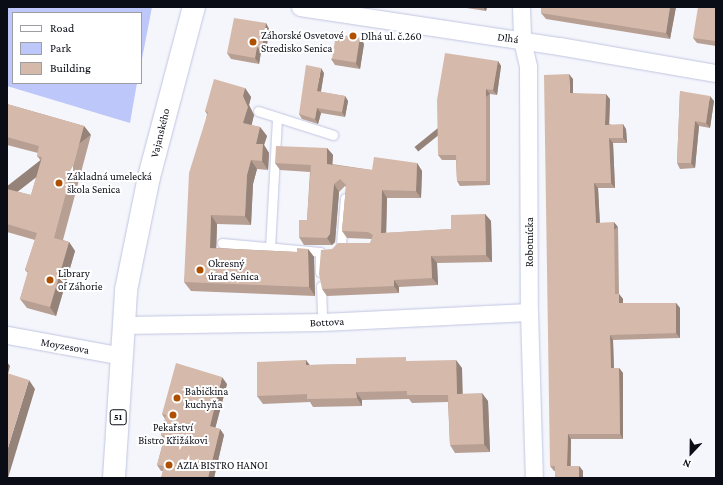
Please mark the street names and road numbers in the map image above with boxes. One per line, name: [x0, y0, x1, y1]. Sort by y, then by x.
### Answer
street label: Dlhá: [497, 30, 519, 46]
street label: Vajanského: [148, 107, 172, 159]
street label: Robotnícka: [522, 217, 536, 267]
street label: Bottova: [310, 315, 344, 329]
street label: Moyzesova: [40, 335, 90, 357]
road number: 51: [109, 409, 127, 425]

